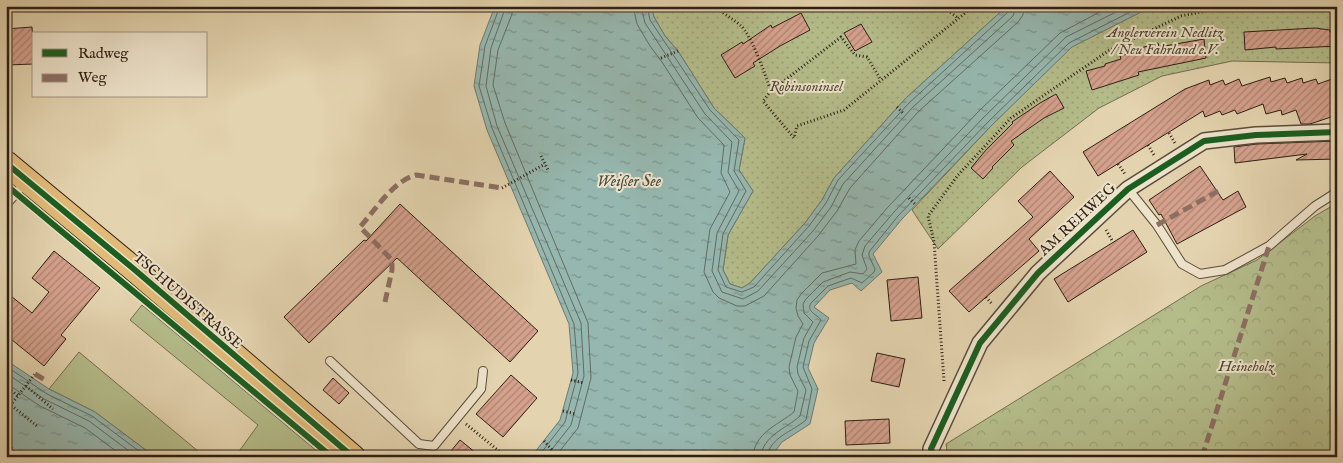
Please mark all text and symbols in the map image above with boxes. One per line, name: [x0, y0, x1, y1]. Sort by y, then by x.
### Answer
park label: Anglerverein Nedlitz / Neu Fahrland e.V.: [1105, 23, 1224, 59]
legend: [32, 32, 208, 98]
text: Radweg: [78, 44, 129, 63]
text: Weg: [78, 68, 107, 87]
park label: Robinsoninsel: [769, 77, 844, 96]
water label: Weißer See: [597, 172, 662, 192]
street label: AM REHWEG: [1034, 179, 1120, 261]
street label: TSCHUDISTRASSE: [129, 248, 246, 353]
park label: Heineholz: [1217, 357, 1275, 376]

